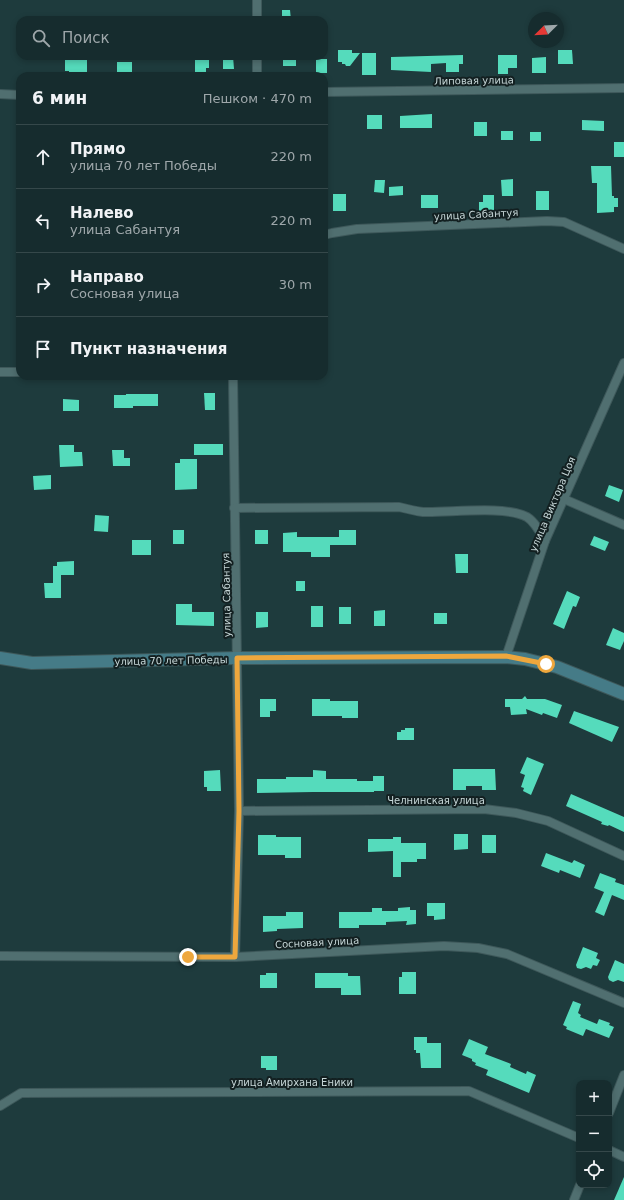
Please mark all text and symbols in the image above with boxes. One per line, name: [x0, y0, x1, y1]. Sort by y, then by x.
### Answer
north arrow: [528, 12, 564, 48]
search box: [16, 16, 328, 60]
icon: search: [30, 27, 52, 49]
text: Поиск: [62, 29, 110, 47]
street label: Липовая улица: [434, 74, 514, 87]
text: 6 мин: [32, 88, 87, 108]
text: Пешком · 470 m: [203, 91, 312, 106]
text: Прямо: [70, 140, 126, 158]
icon: ahead: [32, 146, 54, 168]
text: 220 m: [270, 149, 312, 164]
text: улица 70 лет Победы: [70, 158, 217, 173]
text: Налево: [70, 204, 134, 222]
street label: улица Сабантуя: [433, 207, 519, 222]
icon: left: [32, 210, 54, 232]
text: 220 m: [270, 213, 312, 228]
text: улица Сабантуя: [70, 222, 180, 237]
text: Направо: [70, 268, 144, 286]
icon: right: [32, 274, 54, 296]
text: 30 m: [279, 277, 312, 292]
text: Сосновая улица: [70, 286, 179, 301]
icon: arrive: [32, 338, 54, 360]
text: Пункт назначения: [70, 340, 227, 358]
street label: улица Виктора Цоя: [528, 455, 577, 553]
street label: улица Сабантуя: [220, 553, 233, 637]
street label: улица 70 лет Победы: [114, 654, 228, 667]
route start: [537, 655, 555, 673]
street label: Челнинская улица: [387, 795, 485, 806]
street label: Сосновая улица: [275, 935, 359, 950]
route end: [179, 948, 197, 966]
street label: улица Амирхана Еники: [231, 1077, 353, 1088]
map controls: [576, 1080, 612, 1188]
button: +: [576, 1080, 612, 1116]
button: −: [576, 1116, 612, 1152]
button: locate: [576, 1152, 612, 1188]

